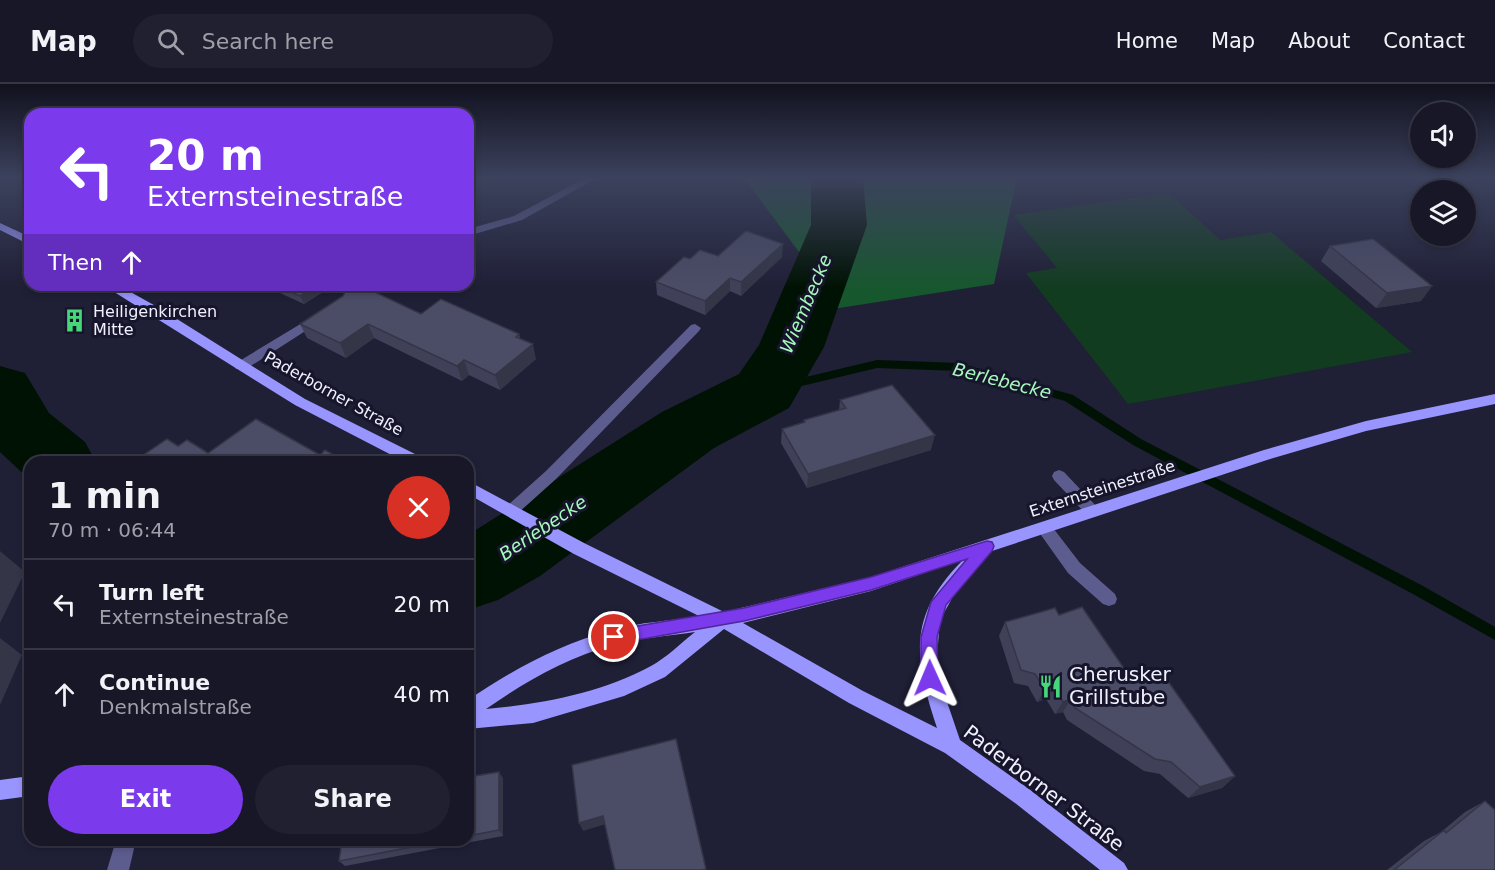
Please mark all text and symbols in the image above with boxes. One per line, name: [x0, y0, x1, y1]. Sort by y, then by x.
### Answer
search box: [133, 14, 553, 68]
text: Map: [30, 25, 97, 58]
icon: search: [154, 25, 187, 58]
text: Search here: [202, 29, 334, 54]
text: Home: [1116, 29, 1178, 53]
text: Map: [1211, 29, 1255, 53]
text: About: [1288, 29, 1350, 53]
text: Contact: [1383, 29, 1465, 53]
map controls: [1410, 102, 1476, 246]
button: sound: [1410, 102, 1476, 168]
text: 20 m: [147, 131, 264, 180]
icon: left: [48, 132, 126, 210]
button: layers: [1410, 180, 1476, 246]
text: Externsteinestraße: [147, 181, 403, 212]
icon: ahead: [115, 246, 148, 279]
text: Then: [48, 250, 103, 275]
water label: Wiembecke: [775, 251, 836, 356]
place label: Heiligenkirchen Mitte: [93, 302, 217, 339]
building icon: Heiligenkirchen Mitte: [62, 307, 88, 333]
street label: Paderborner Straße: [261, 347, 407, 440]
water label: Berlebecke: [951, 358, 1054, 403]
street label: Externsteinestraße: [1027, 456, 1177, 521]
text: 1 min: [48, 475, 161, 516]
button: close: [387, 476, 450, 539]
water label: Berlebecke: [495, 491, 590, 564]
text: 70 m · 06:44: [48, 518, 176, 542]
text: Turn left: [99, 580, 204, 605]
icon: left: [48, 588, 81, 621]
text: 20 m: [394, 592, 450, 617]
text: Externsteinestraße: [99, 605, 289, 629]
pin: [588, 611, 639, 662]
icon: arrive: [597, 620, 630, 653]
position arrow: [898, 646, 962, 710]
place label: Cherusker Grillstube: [1069, 662, 1171, 709]
text: Continue: [99, 670, 210, 695]
restaurant icon: Cherusker Grillstube: [1038, 673, 1064, 699]
icon: ahead: [48, 678, 81, 711]
text: 40 m: [394, 682, 450, 707]
text: Denkmalstraße: [99, 695, 252, 719]
street label: Paderborner Straße: [959, 720, 1129, 856]
button: Exit: [48, 765, 243, 834]
button: Share: [255, 765, 450, 834]

